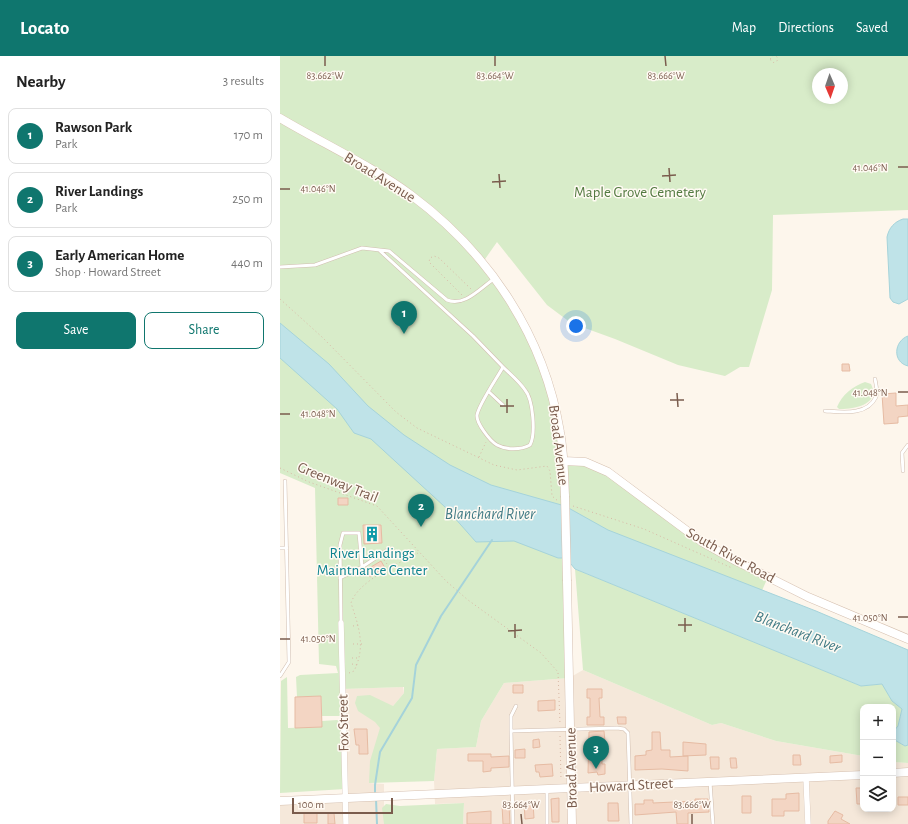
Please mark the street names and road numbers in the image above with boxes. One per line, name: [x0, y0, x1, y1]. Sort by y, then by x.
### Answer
street label: Broad Avenue: [341, 150, 418, 205]
street label: Broad Avenue: [546, 404, 571, 486]
street label: Greenway Trail: [295, 459, 380, 505]
street label: South River Road: [684, 525, 778, 586]
street label: Fox Street: [335, 694, 351, 752]
street label: Broad Avenue: [563, 727, 580, 809]
street label: Howard Street: [589, 776, 674, 795]

